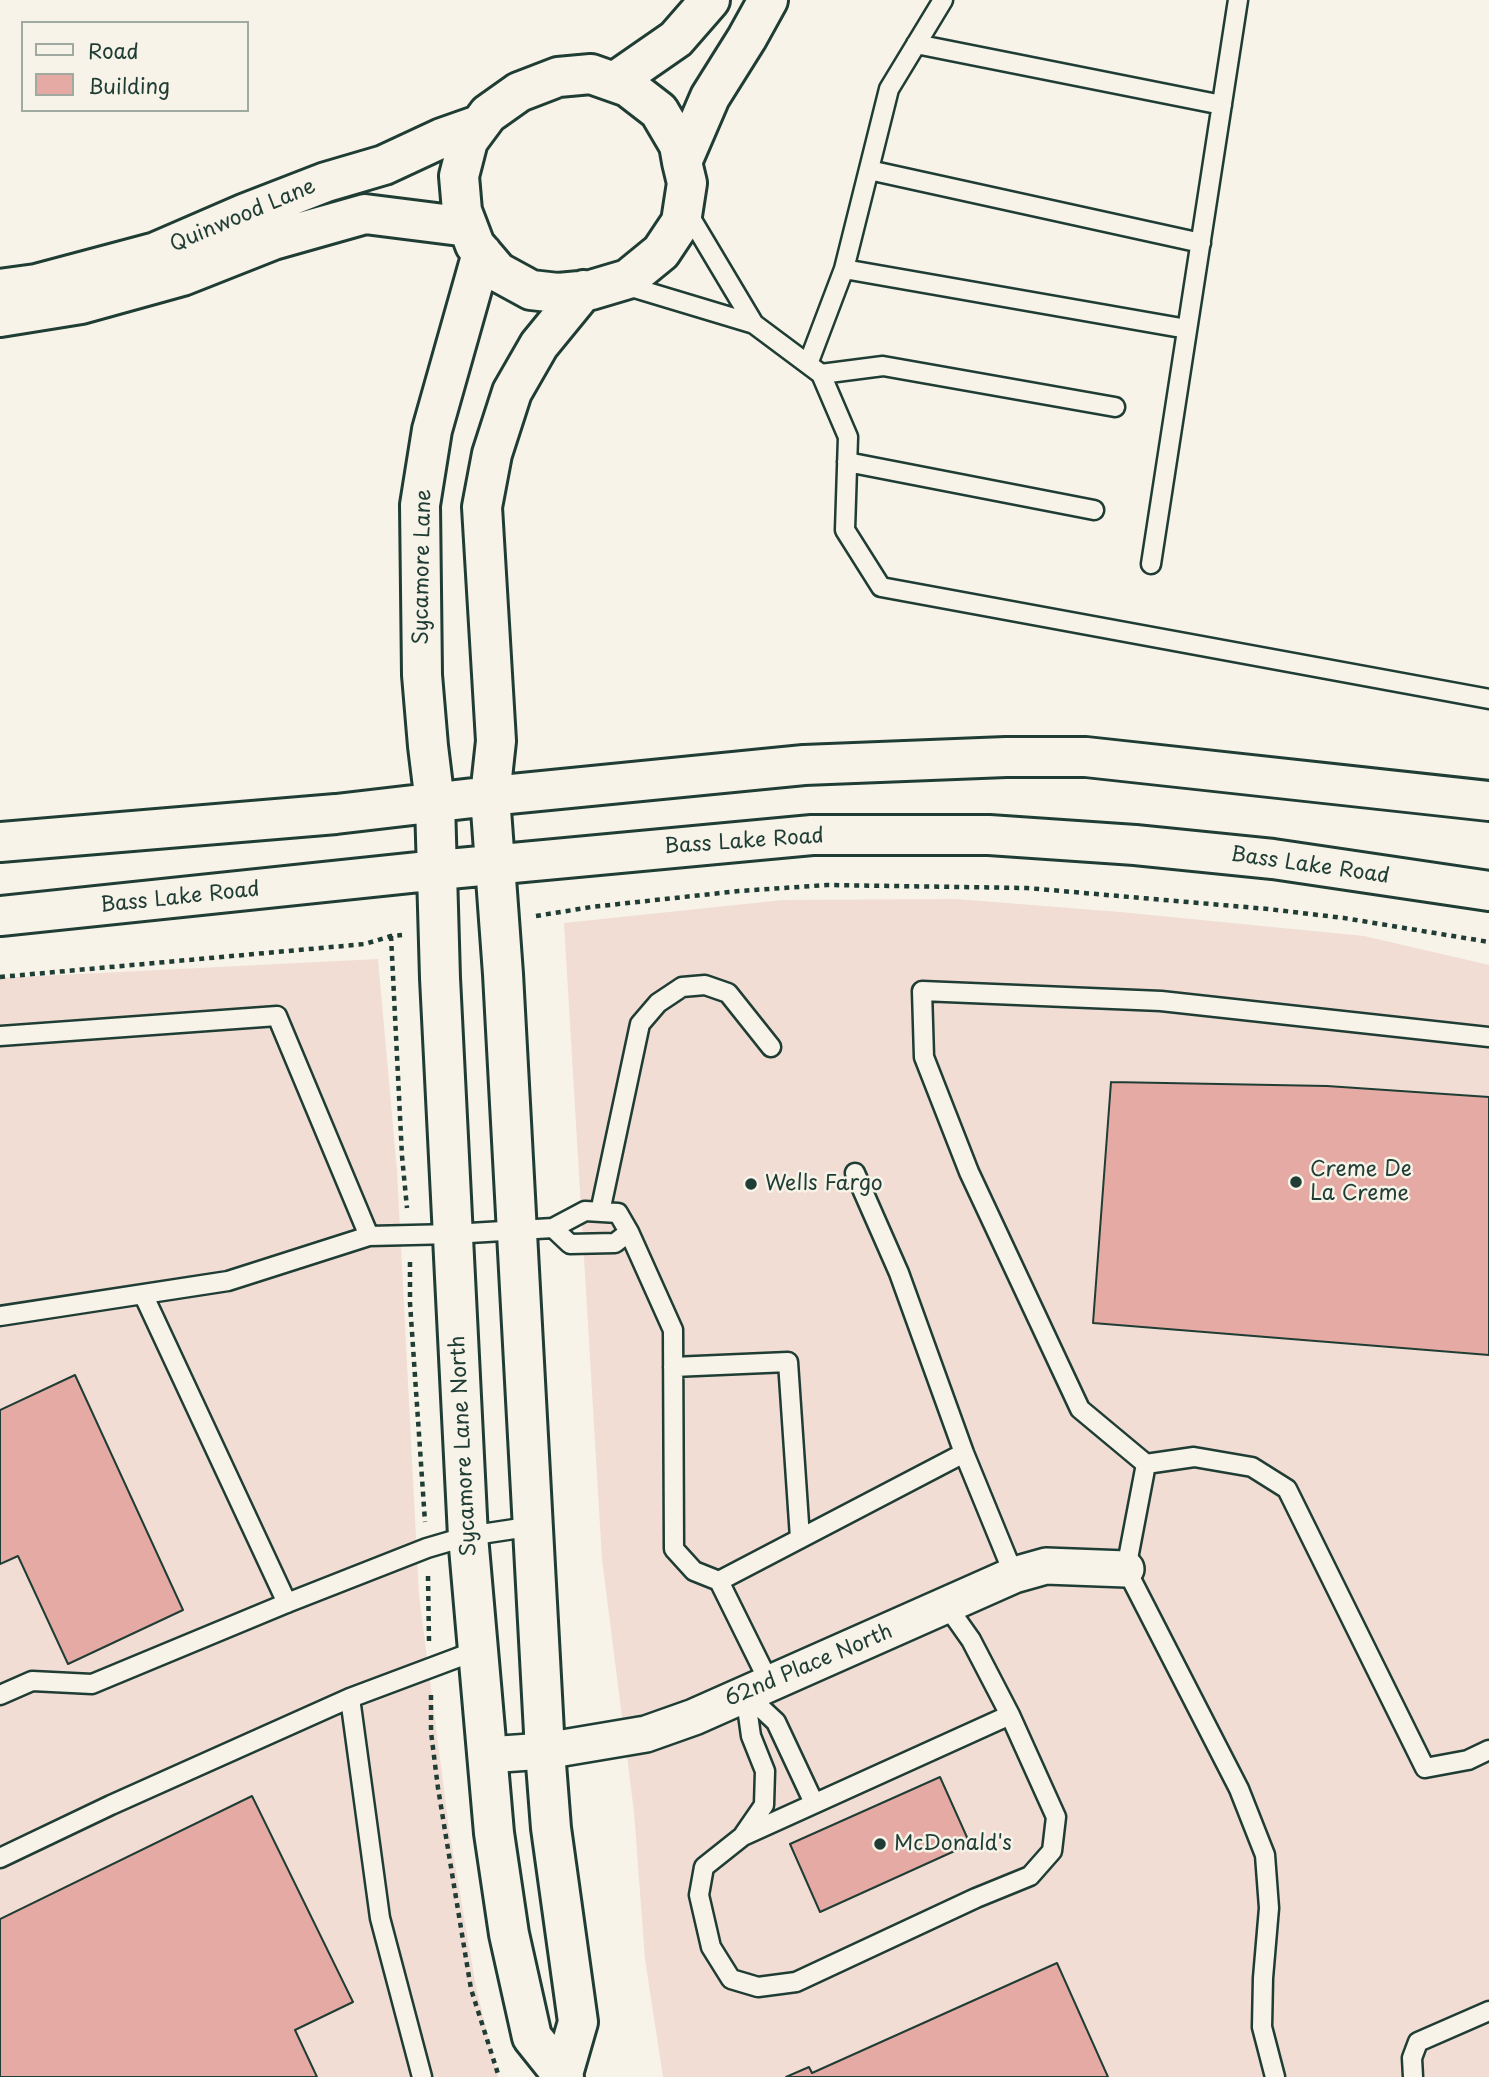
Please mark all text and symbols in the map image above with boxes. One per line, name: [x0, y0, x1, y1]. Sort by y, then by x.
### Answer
legend: [21, 21, 248, 112]
text: Road: [88, 34, 139, 66]
text: Building: [88, 69, 170, 101]
street label: Quinwood Lane: [166, 174, 320, 258]
street label: Sycamore Lane: [409, 489, 437, 645]
street label: Bass Lake Road: [663, 824, 825, 860]
street label: Bass Lake Road: [1229, 842, 1391, 890]
street label: Bass Lake Road: [99, 877, 261, 919]
place label: Creme De La Creme: [1310, 1157, 1412, 1207]
place label: Wells Fargo: [765, 1171, 883, 1197]
marker: Creme De La Creme: [1288, 1174, 1304, 1190]
marker: Wells Fargo: [743, 1176, 759, 1192]
street label: Sycamore Lane North: [446, 1335, 482, 1557]
street label: 62nd Place North: [722, 1619, 896, 1713]
place label: McDonald's: [894, 1831, 1012, 1857]
marker: McDonald's: [872, 1836, 888, 1852]

